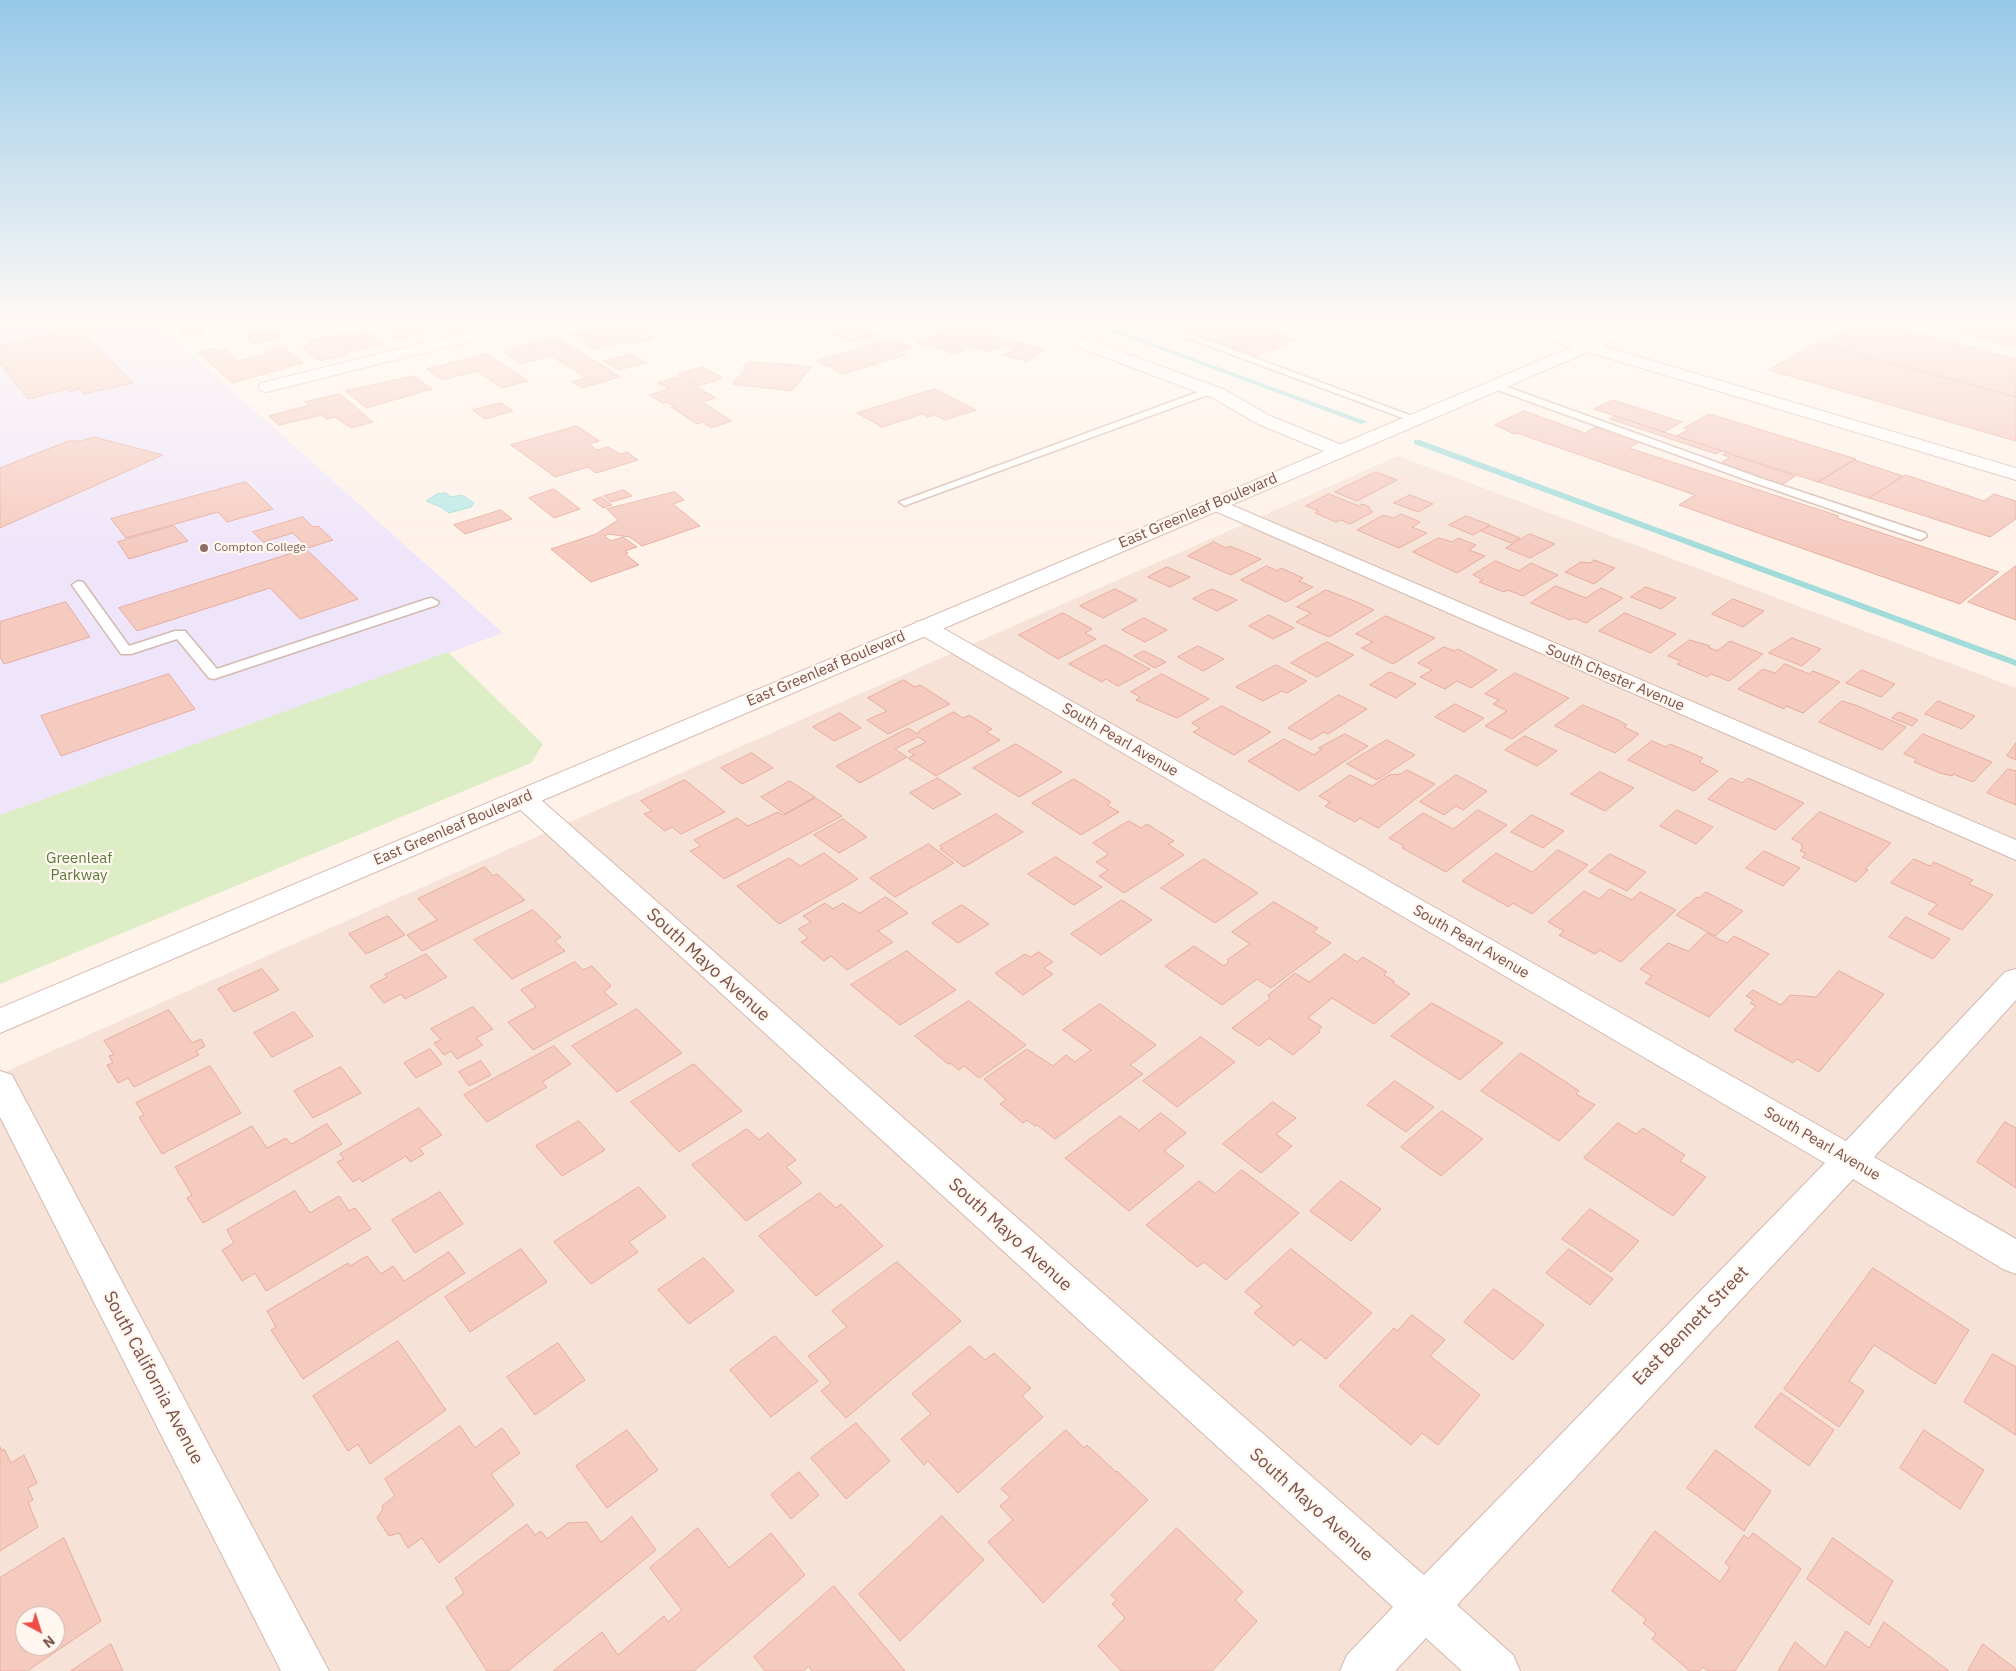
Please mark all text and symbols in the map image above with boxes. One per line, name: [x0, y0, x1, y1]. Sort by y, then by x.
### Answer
street label: East Greenleaf Boulevard: [1116, 469, 1280, 553]
place label: Compton College: [214, 541, 306, 555]
marker: Compton College: [198, 542, 210, 554]
street label: East Greenleaf Boulevard: [744, 627, 908, 711]
street label: South Chester Avenue: [1543, 641, 1687, 715]
street label: South Pearl Avenue: [1059, 699, 1181, 781]
street label: East Greenleaf Boulevard: [371, 786, 535, 870]
park label: Greenleaf Parkway: [46, 850, 112, 885]
street label: South Pearl Avenue: [1410, 901, 1532, 983]
street label: South Mayo Avenue: [642, 904, 774, 1026]
street label: South Pearl Avenue: [1761, 1103, 1883, 1185]
street label: South Mayo Avenue: [944, 1174, 1076, 1296]
street label: East Bennett Street: [1629, 1262, 1753, 1390]
street label: South California Avenue: [98, 1288, 208, 1468]
street label: South Mayo Avenue: [1245, 1444, 1377, 1566]
north arrow: [15, 1606, 65, 1656]
text: N: [39, 1632, 59, 1652]

